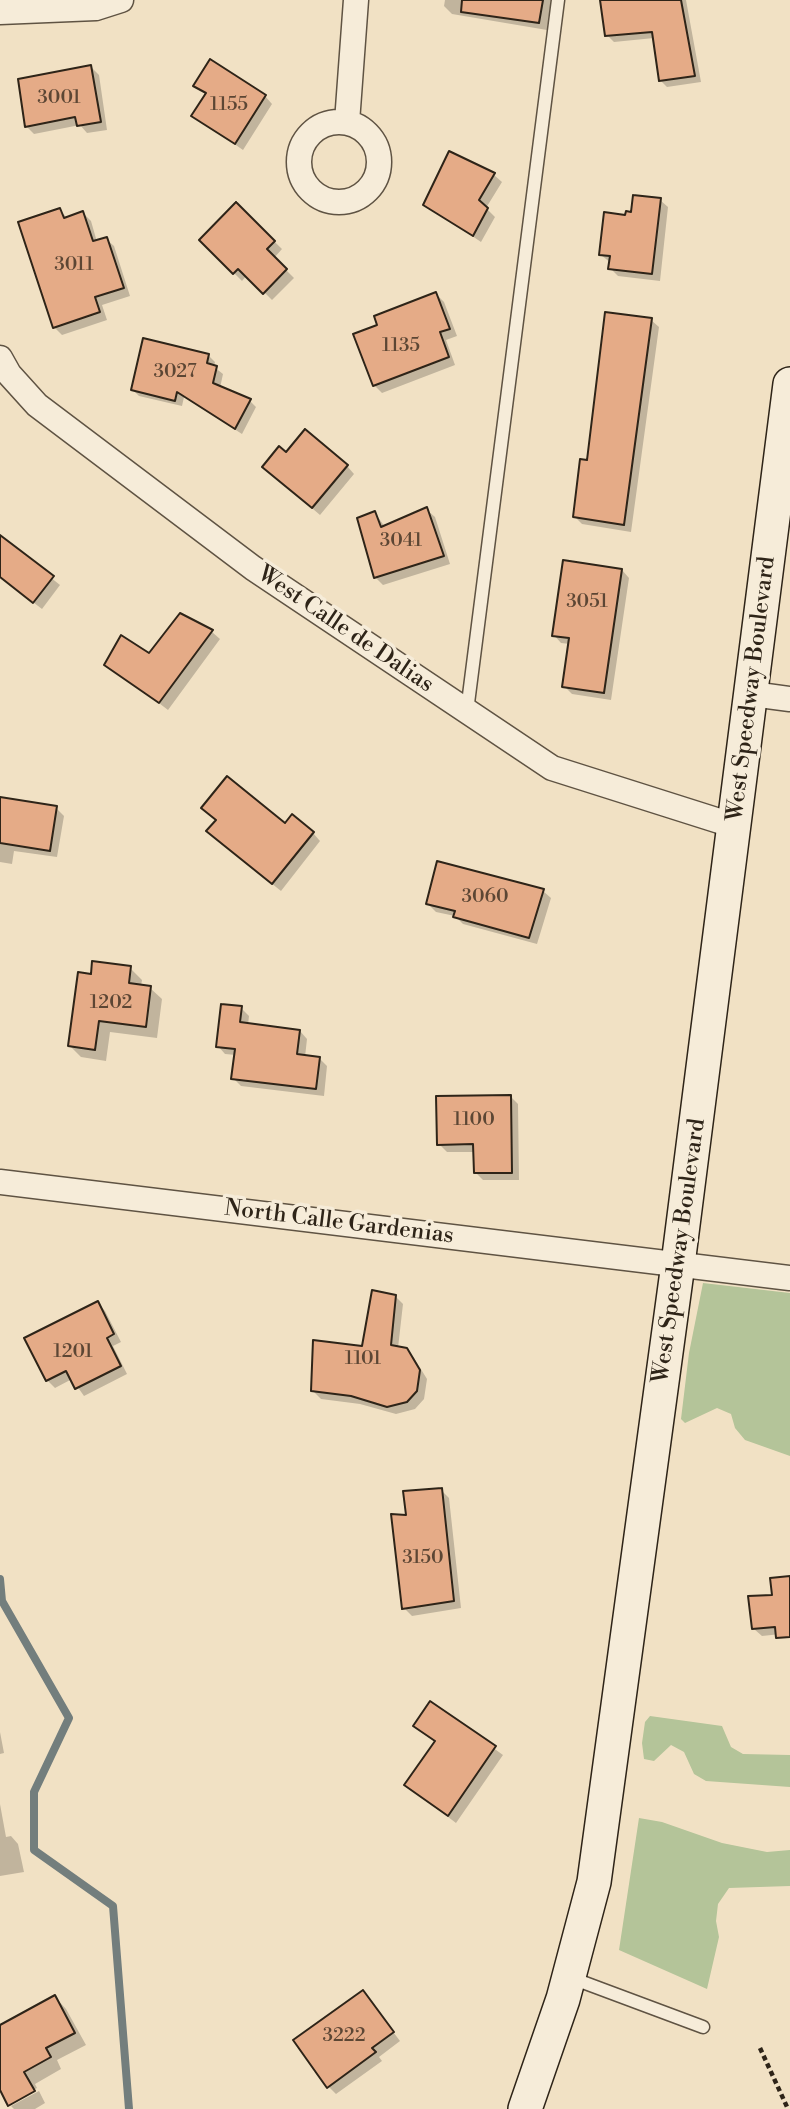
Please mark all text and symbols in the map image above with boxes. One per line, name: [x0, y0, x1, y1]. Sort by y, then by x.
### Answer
house number: 3001: [37, 87, 81, 109]
house number: 1155: [210, 94, 248, 116]
house number: 3011: [54, 254, 94, 276]
house number: 1135: [382, 335, 420, 357]
house number: 3027: [153, 361, 197, 383]
house number: 3041: [380, 530, 422, 552]
street label: West Speedway Boulevard: [722, 555, 782, 823]
street label: West Calle de Dalias: [252, 561, 438, 699]
house number: 3051: [566, 591, 608, 613]
house number: 3060: [461, 886, 509, 908]
house number: 1202: [90, 992, 132, 1014]
house number: 1100: [453, 1109, 495, 1131]
street label: West Speedway Boulevard: [648, 1117, 712, 1385]
street label: North Calle Gardenias: [223, 1195, 455, 1251]
house number: 1201: [53, 1341, 93, 1363]
house number: 1101: [345, 1348, 381, 1370]
house number: 3150: [402, 1547, 444, 1569]
house number: 3222: [323, 2025, 365, 2047]

